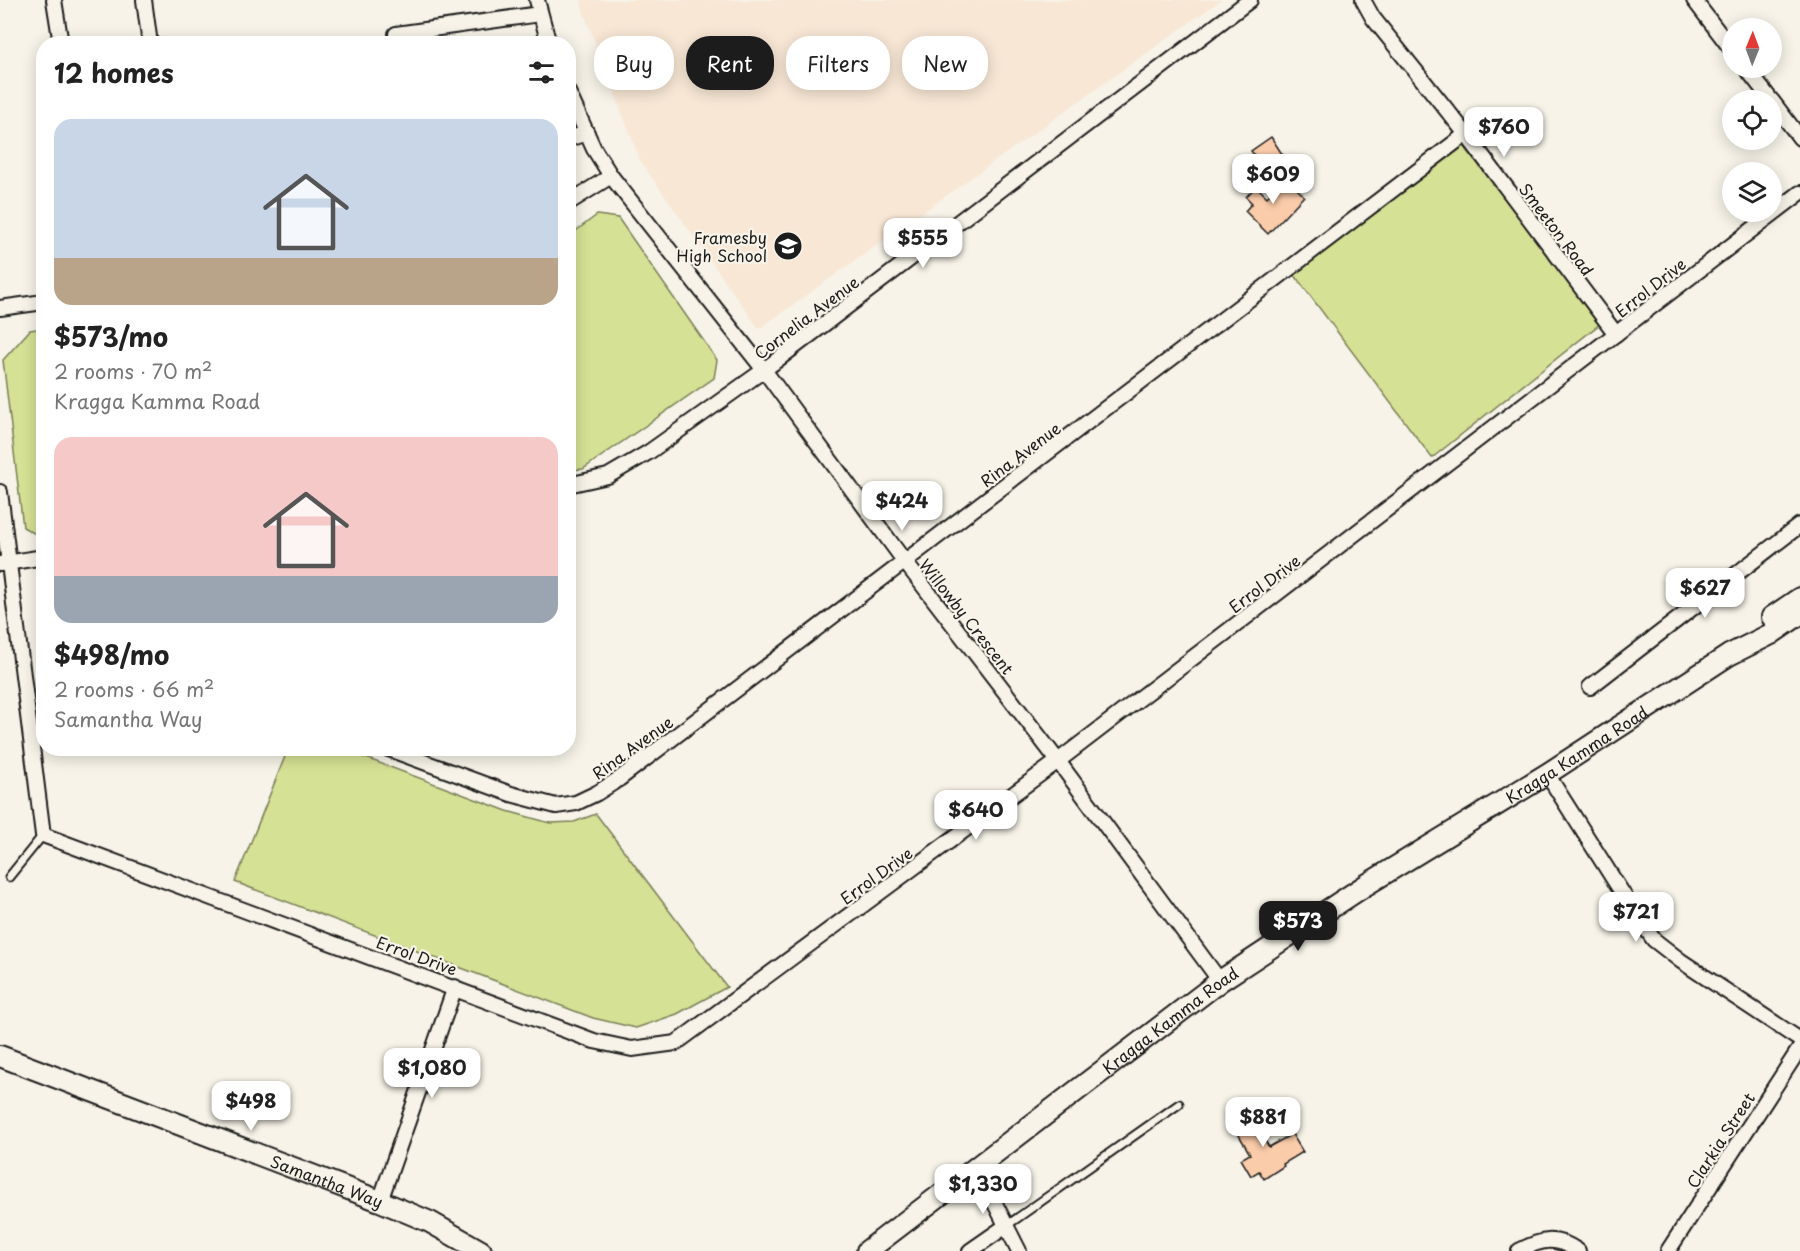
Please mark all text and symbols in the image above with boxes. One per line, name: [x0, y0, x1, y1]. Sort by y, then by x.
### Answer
north arrow: [1722, 18, 1782, 78]
map controls: [1722, 18, 1782, 222]
chip: Buy: [594, 36, 674, 90]
chip: Rent: [686, 36, 774, 90]
chip: Filters: [786, 36, 890, 90]
chip: New: [902, 36, 988, 90]
text: 12 homes: [54, 53, 174, 92]
icon: filters: [525, 56, 558, 89]
button: locate: [1722, 90, 1782, 150]
pin: $760: [1468, 107, 1540, 158]
text: $760: [1478, 111, 1530, 141]
pin: $609: [1237, 154, 1309, 205]
icon: home: [252, 158, 360, 266]
text: $609: [1246, 158, 1300, 188]
button: layers: [1722, 162, 1782, 222]
street label: Smeeton Road: [1514, 178, 1600, 280]
pin: $555: [887, 218, 959, 269]
text: $555: [897, 222, 949, 252]
place label: Framesby High School: [677, 225, 767, 267]
school or university icon: Framesby High School: [772, 230, 804, 262]
street label: Errol Drive: [1609, 252, 1691, 322]
street label: Cornelia Avenue: [749, 269, 864, 364]
text: $573/mo: [54, 317, 168, 356]
text: 2 rooms · 70 m²: [54, 356, 212, 386]
text: Kragga Kamma Road: [54, 386, 260, 416]
street label: Rina Avenue: [975, 416, 1065, 492]
icon: home: [252, 476, 360, 584]
pin: $424: [866, 481, 938, 532]
text: $424: [876, 485, 928, 515]
street label: Errol Drive: [1223, 548, 1305, 618]
street label: Willowby Crescent: [914, 553, 1020, 679]
pin: $627: [1669, 568, 1741, 619]
text: $627: [1680, 572, 1730, 602]
text: $498/mo: [54, 635, 169, 674]
text: 2 rooms · 66 m²: [54, 674, 214, 704]
street label: Kragga Kamma Road: [1501, 699, 1652, 809]
text: Samantha Way: [54, 704, 202, 734]
street label: Rina Avenue: [587, 709, 678, 785]
pin: $640: [940, 790, 1012, 841]
text: $640: [948, 794, 1004, 824]
street label: Errol Drive: [835, 841, 917, 909]
pin: $721: [1600, 892, 1672, 943]
text: $721: [1613, 896, 1659, 926]
pin: $573: [1262, 901, 1334, 952]
text: $573: [1273, 905, 1323, 935]
street label: Errol Drive: [373, 929, 461, 981]
street label: Kragga Kamma Road: [1097, 960, 1243, 1079]
pin: $1,080: [383, 1048, 481, 1099]
text: $1,080: [398, 1052, 466, 1082]
pin: $498: [215, 1081, 287, 1132]
text: $498: [226, 1085, 276, 1115]
street label: Clarkia Street: [1680, 1087, 1760, 1193]
pin: $881: [1227, 1097, 1299, 1148]
text: $881: [1239, 1101, 1287, 1131]
street label: Samantha Way: [267, 1148, 387, 1213]
pin: $1,330: [934, 1164, 1032, 1215]
text: $1,330: [948, 1168, 1018, 1198]

